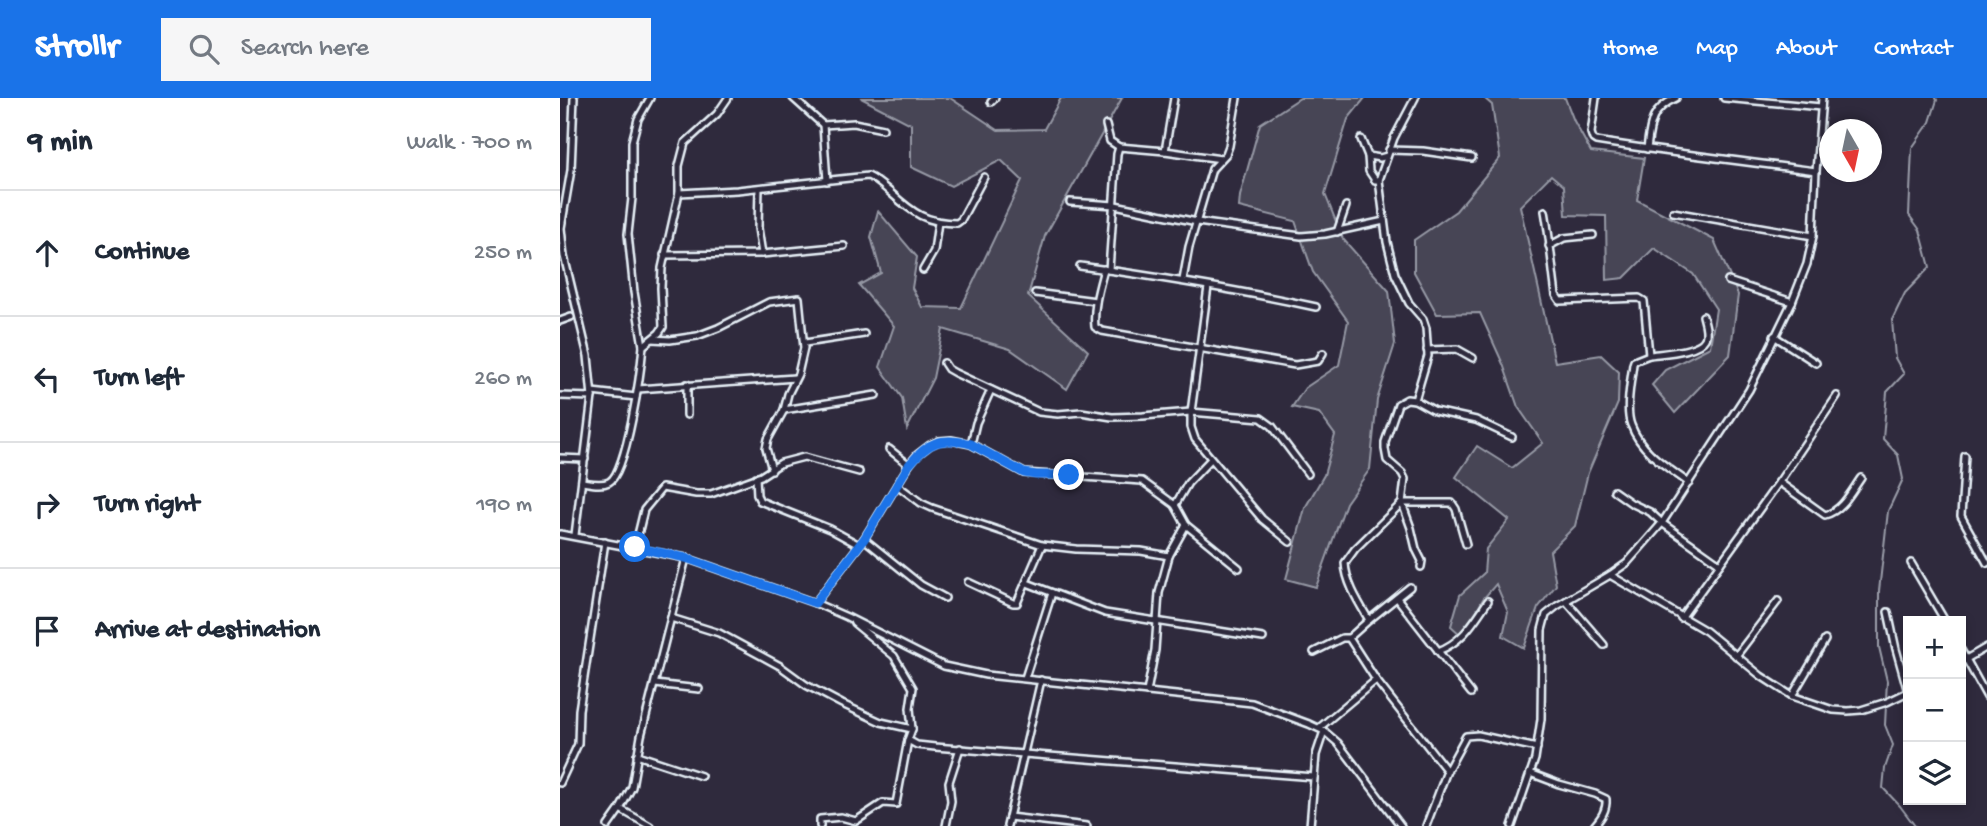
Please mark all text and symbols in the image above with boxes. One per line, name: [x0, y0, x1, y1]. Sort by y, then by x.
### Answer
search box: [161, 18, 651, 81]
text: Strollr: [35, 30, 119, 68]
icon: search: [185, 30, 223, 68]
text: Search here: [241, 34, 369, 65]
text: Home: [1602, 35, 1658, 64]
text: Map: [1696, 35, 1738, 64]
text: About: [1776, 35, 1836, 64]
text: Contact: [1874, 35, 1952, 64]
north arrow: [1819, 119, 1882, 182]
text: 9 min: [28, 126, 92, 161]
text: Walk · 700 m: [406, 130, 532, 157]
icon: ahead: [28, 234, 66, 272]
text: Continue: [95, 238, 189, 269]
text: 250 m: [474, 240, 532, 267]
icon: left: [28, 360, 66, 398]
text: Turn left: [95, 364, 183, 395]
text: 260 m: [474, 366, 532, 393]
route end: [1053, 459, 1084, 490]
icon: right: [28, 486, 66, 524]
text: Turn right: [95, 490, 199, 521]
text: 190 m: [476, 492, 532, 519]
route start: [619, 531, 650, 562]
icon: arrive: [28, 612, 66, 650]
text: Arrive at destination: [95, 616, 320, 647]
map controls: [1903, 616, 1966, 805]
button: +: [1903, 616, 1966, 679]
button: −: [1903, 679, 1966, 742]
button: layers: [1903, 742, 1966, 805]

